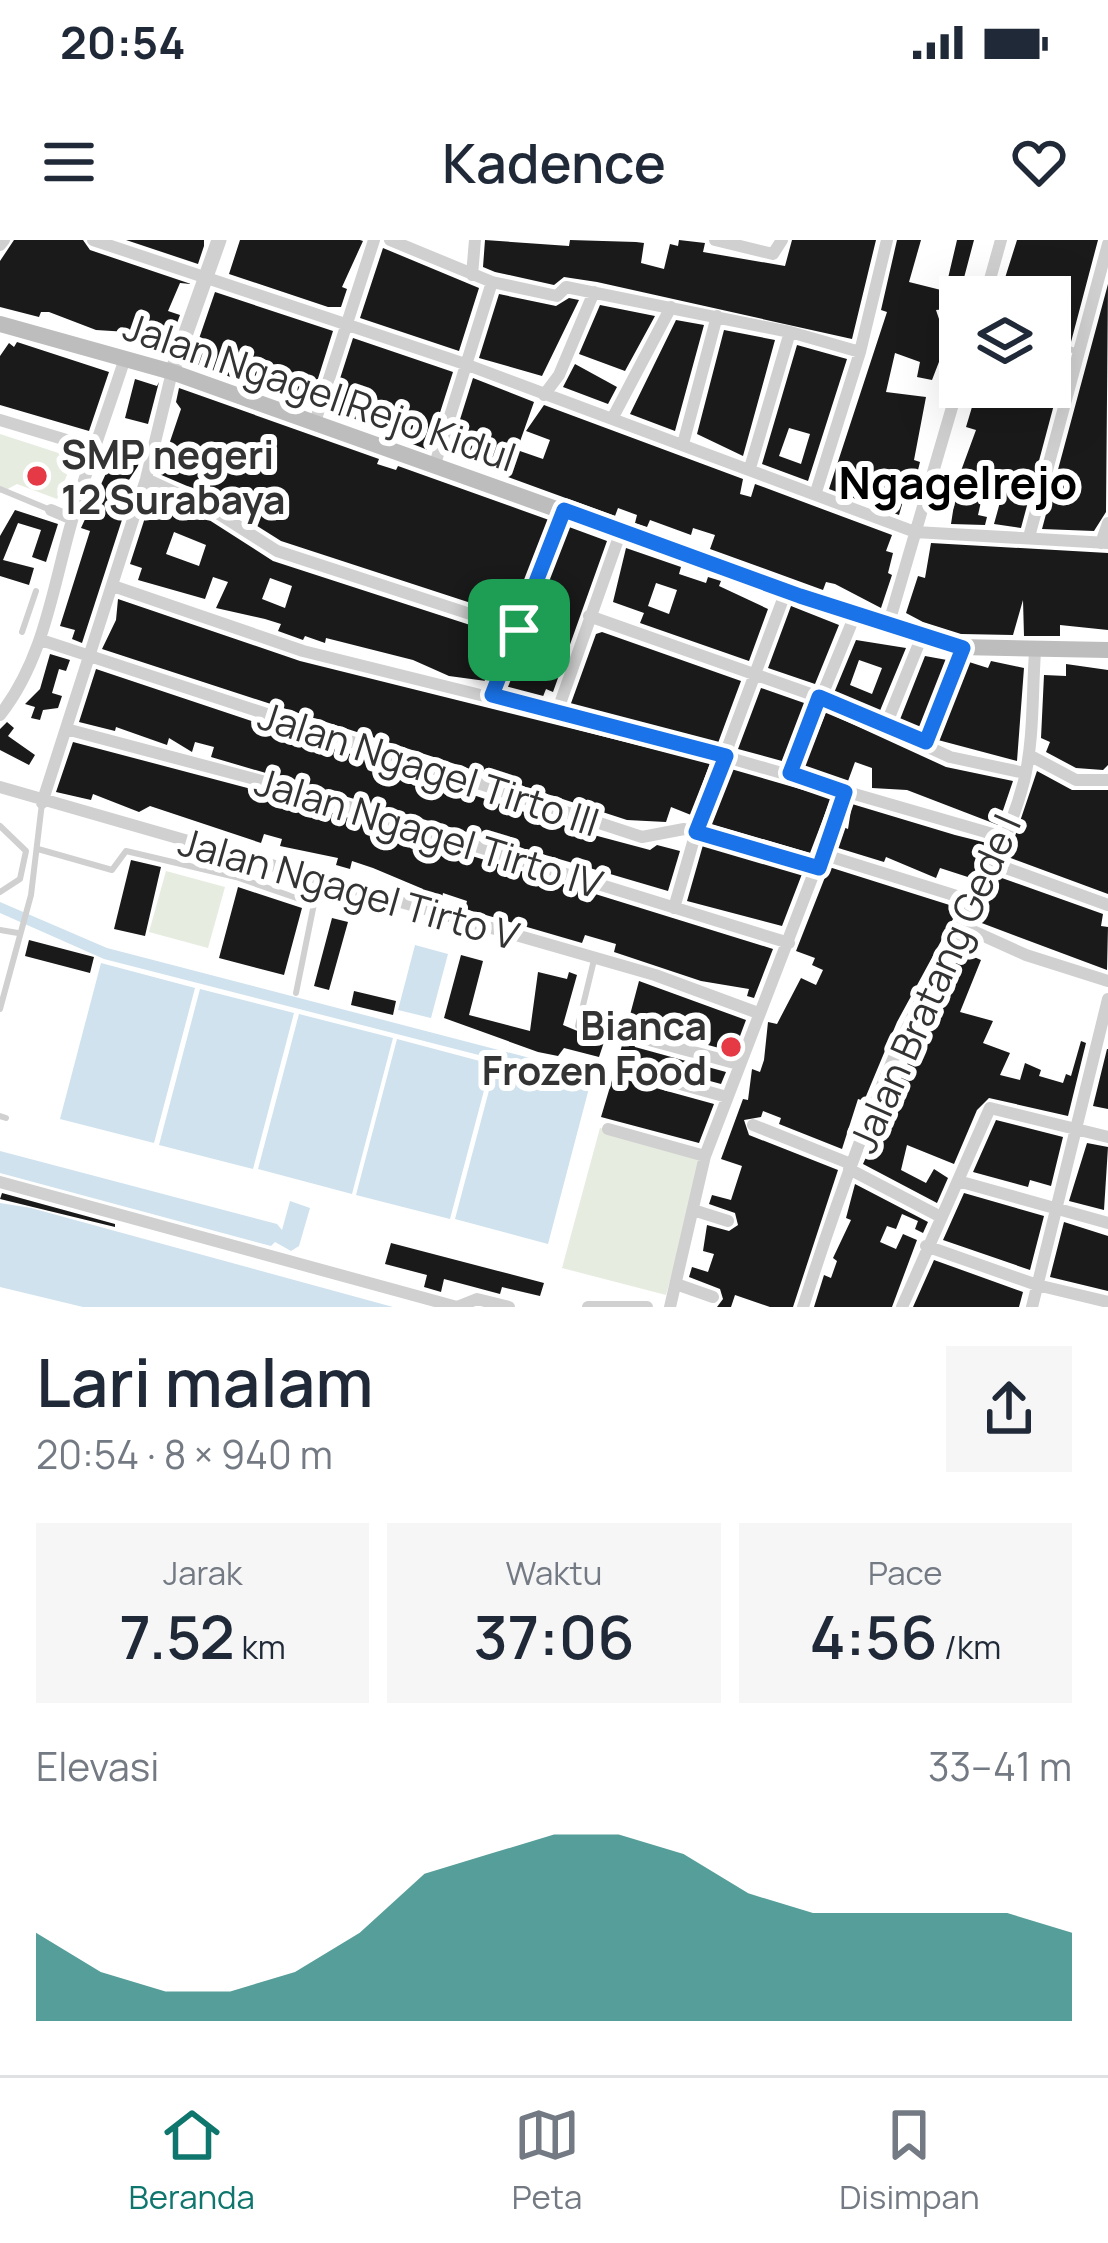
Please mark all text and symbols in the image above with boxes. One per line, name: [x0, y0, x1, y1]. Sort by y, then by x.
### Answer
text: 20:54: [60, 11, 186, 73]
text: Kadence: [442, 125, 666, 199]
icon: menu: [36, 129, 102, 195]
icon: heart: [1006, 129, 1072, 195]
map controls: [939, 276, 1071, 408]
button: layers: [939, 276, 1071, 408]
street label: Jalan Ngagel Rejo Kidul: [117, 299, 523, 483]
place label: SMP negeri 12 Surabaya: [61, 427, 286, 526]
district label: Ngagelrejo: [839, 451, 1077, 513]
marker: SMP negeri 12 Surabaya: [24, 463, 50, 489]
pin: [468, 579, 570, 681]
icon: arrive: [486, 597, 552, 663]
street label: Jalan Ngagel Tirto III: [252, 687, 606, 849]
street label: Jalan Ngagel Tirto IV: [249, 753, 610, 911]
street label: Jalan Bratang Gede I: [835, 805, 1033, 1161]
street label: Jalan Ngagel Tirto V: [173, 814, 526, 963]
place label: Bianca Frozen Food: [482, 998, 707, 1097]
marker: Bianca Frozen Food: [718, 1034, 744, 1060]
text: Lari malam: [36, 1337, 374, 1427]
button: share: [946, 1346, 1072, 1472]
text: 20:54 · 8 × 940 m: [36, 1427, 333, 1481]
text: Jarak: [163, 1550, 242, 1595]
text: Waktu: [506, 1550, 602, 1595]
text: Pace: [868, 1550, 943, 1595]
text: 7.52: [120, 1595, 235, 1677]
text: 37:06: [473, 1595, 635, 1677]
text: 4:56: [809, 1595, 938, 1677]
text: km: [235, 1624, 286, 1669]
text: /km: [938, 1624, 1001, 1669]
text: Elevasi: [36, 1739, 159, 1793]
text: 33–41 m: [928, 1739, 1072, 1793]
tab: Beranda: [128, 2102, 255, 2219]
tab: Peta: [512, 2102, 582, 2219]
tab: Disimpan: [839, 2102, 980, 2219]

